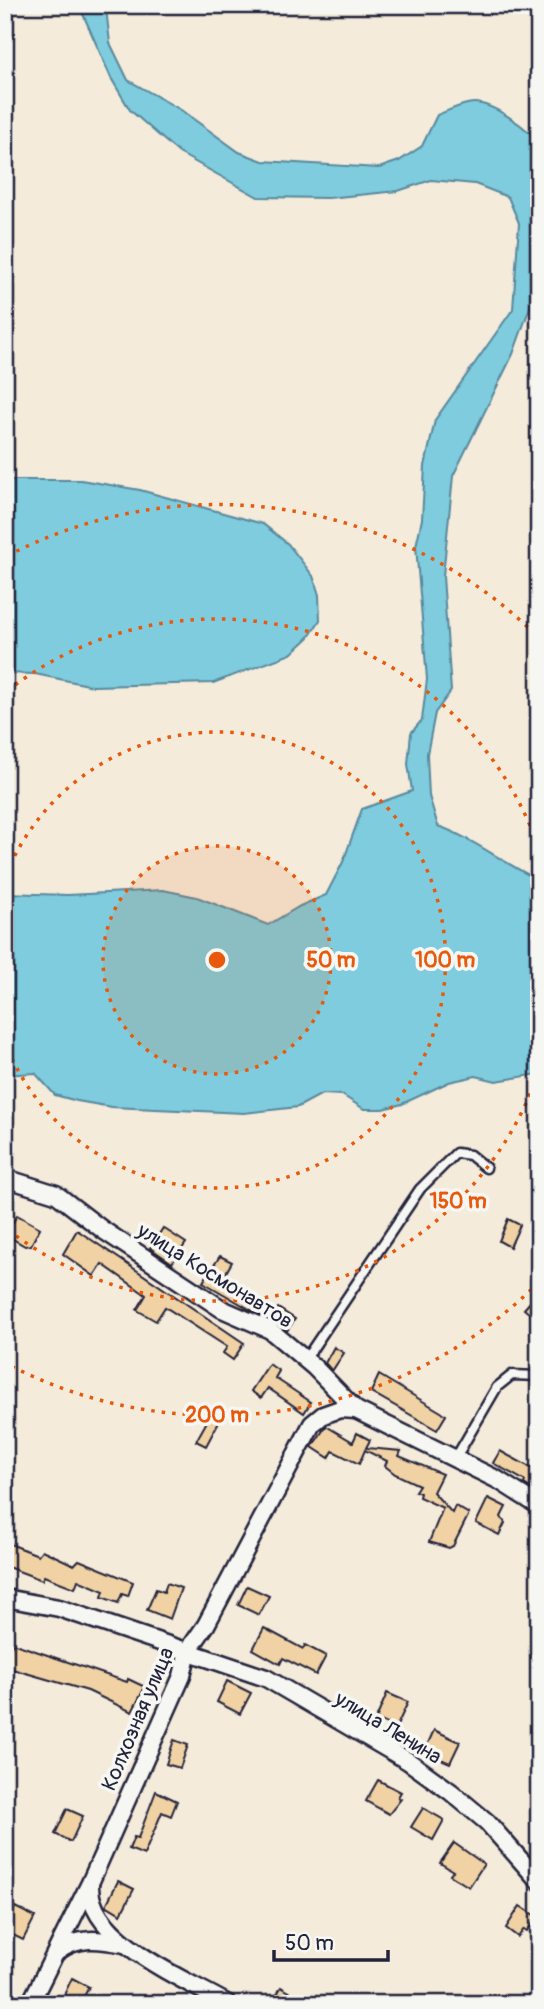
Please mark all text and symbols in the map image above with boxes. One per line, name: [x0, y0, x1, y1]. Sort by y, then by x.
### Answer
text: 50 m: [307, 947, 356, 974]
text: 100 m: [415, 947, 475, 974]
centre of rings: [205, 948, 229, 972]
text: 150 m: [429, 1188, 487, 1215]
street label: улица Космонавтов: [131, 1217, 298, 1335]
text: 200 m: [185, 1402, 249, 1429]
street label: Колхозная улица: [96, 1643, 180, 1795]
street label: улица Ленина: [329, 1685, 446, 1770]
scale bar: [274, 1918, 388, 1962]
text: 50 m: [285, 1930, 334, 1957]

